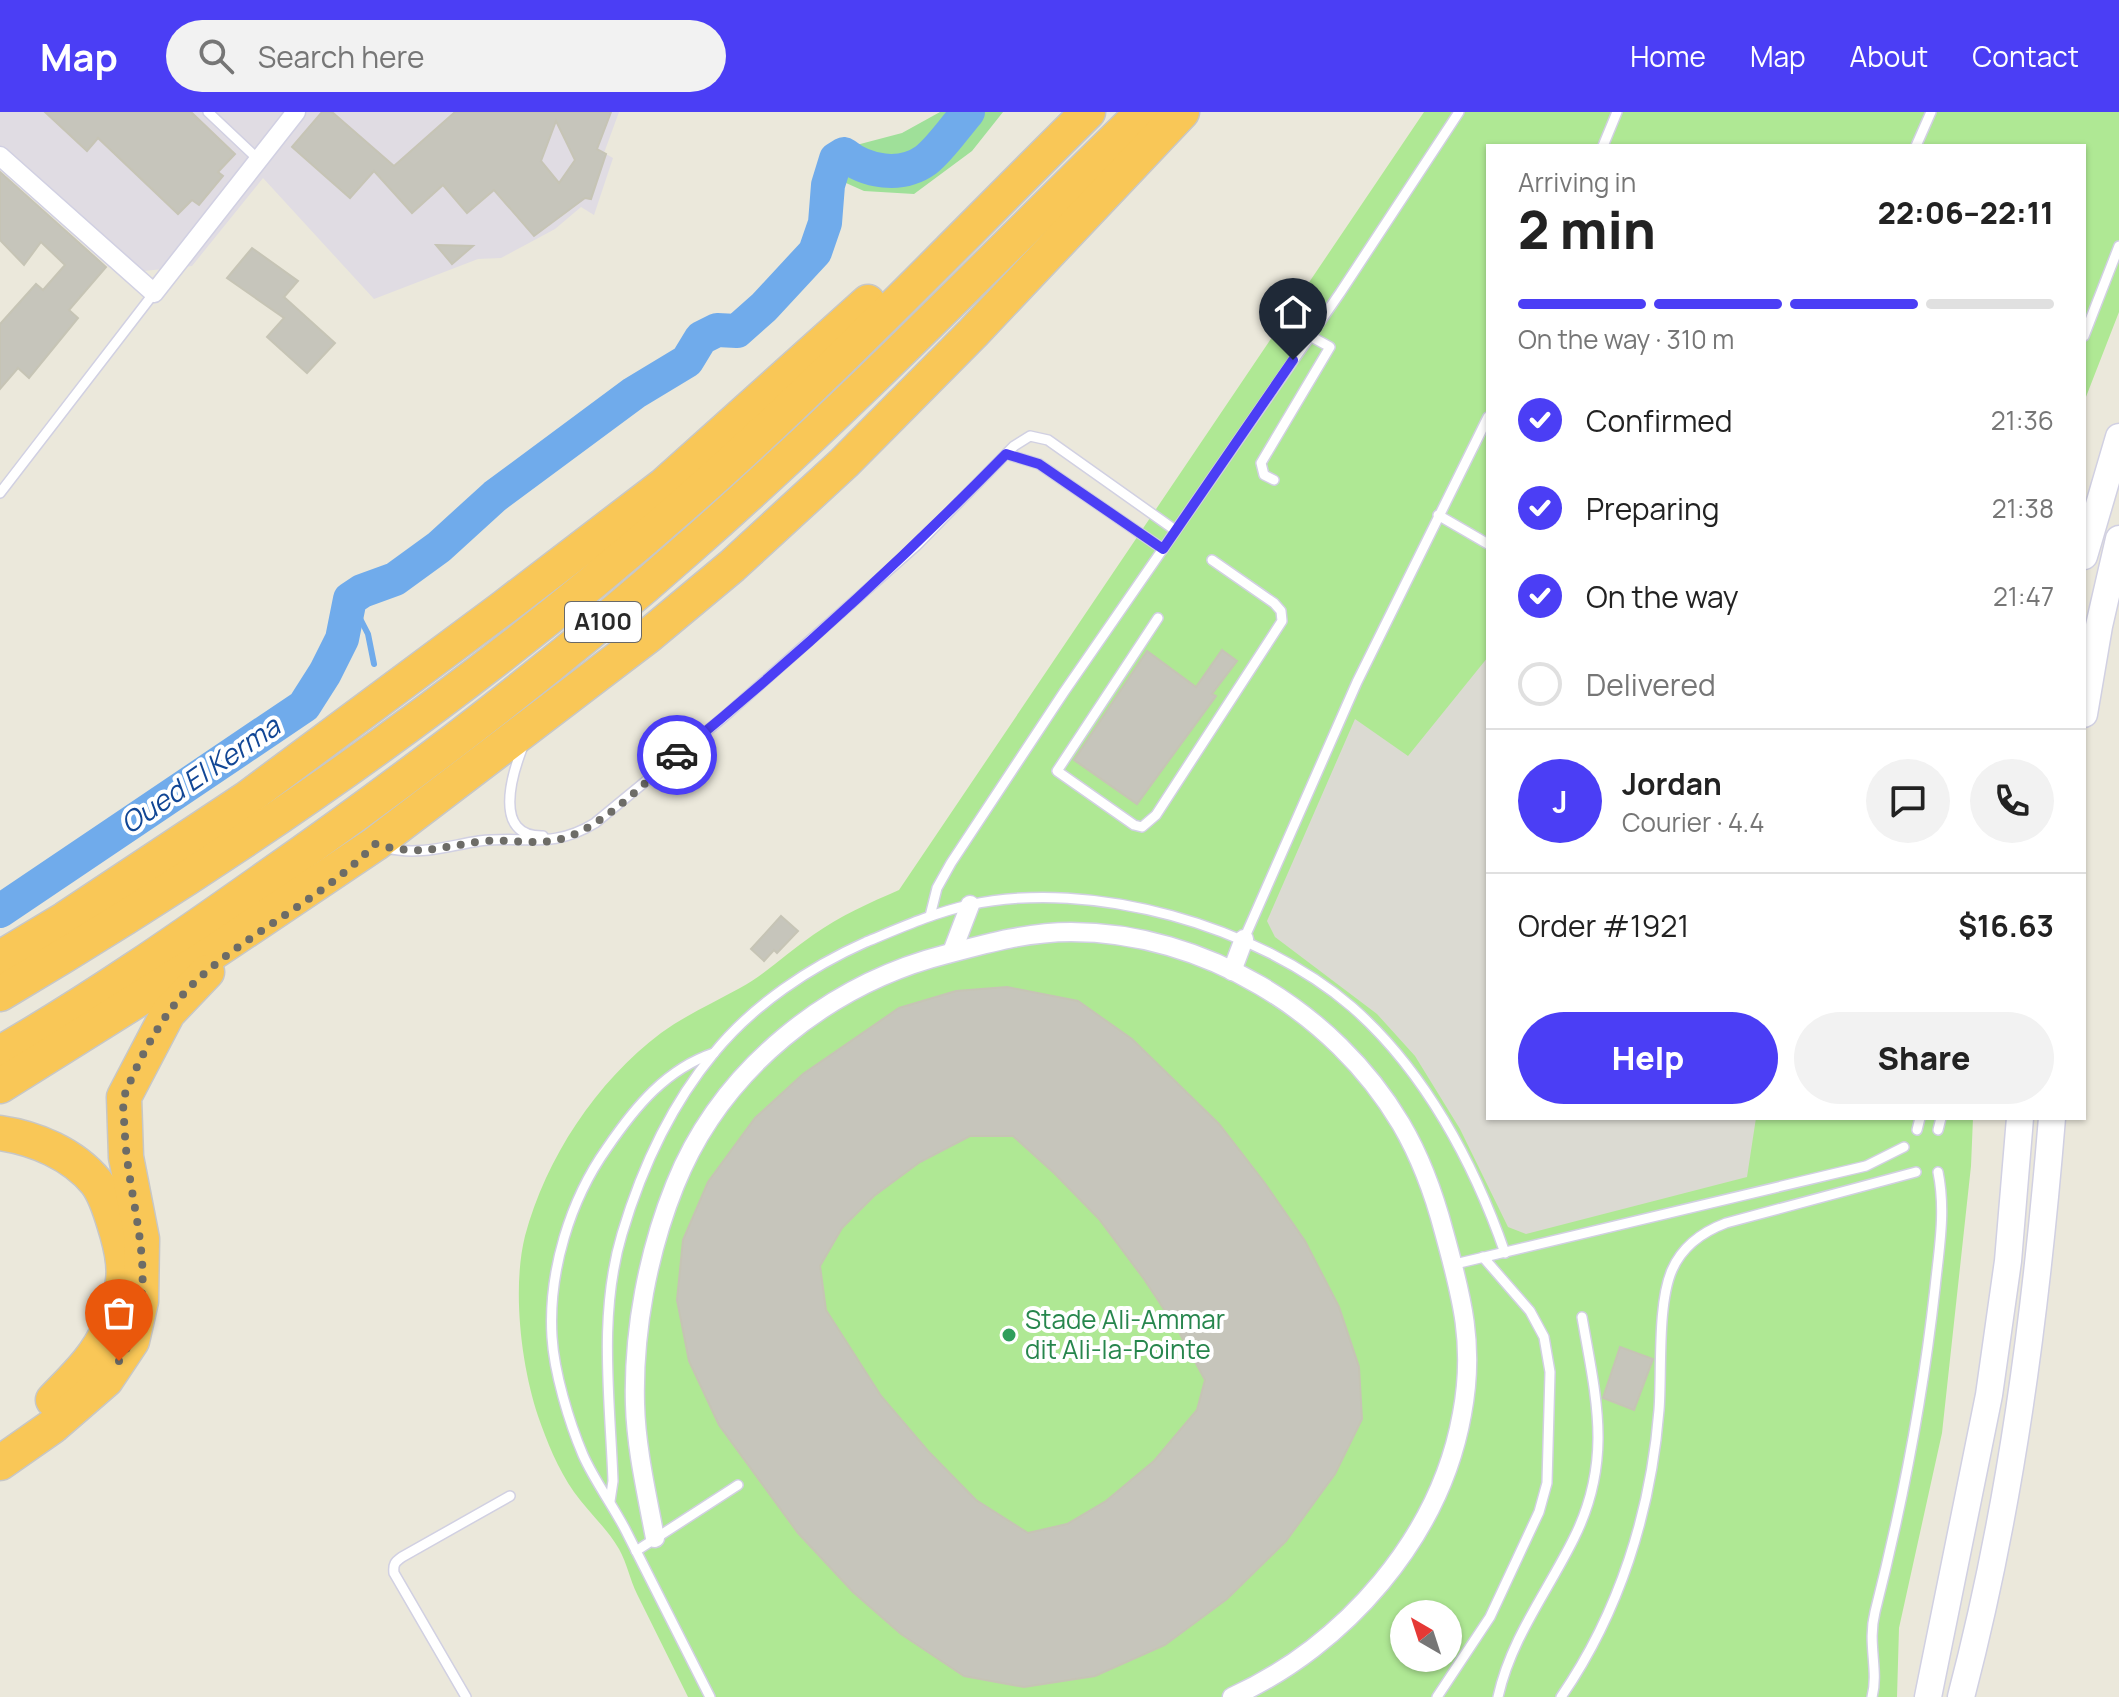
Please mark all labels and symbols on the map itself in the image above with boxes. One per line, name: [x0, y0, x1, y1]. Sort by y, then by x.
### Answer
pin: [1259, 278, 1327, 360]
road number: A100: [565, 602, 641, 642]
water label: Oued El Kerma: [112, 706, 288, 842]
courier: [637, 715, 717, 795]
pin: [85, 1279, 153, 1361]
place label: Stade Ali-Ammar dit Ali-la-Pointe: [1025, 1301, 1225, 1367]
marker: Stade Ali-Ammar dit Ali-la-Pointe: [1000, 1326, 1018, 1344]
north arrow: [1390, 1600, 1462, 1672]

